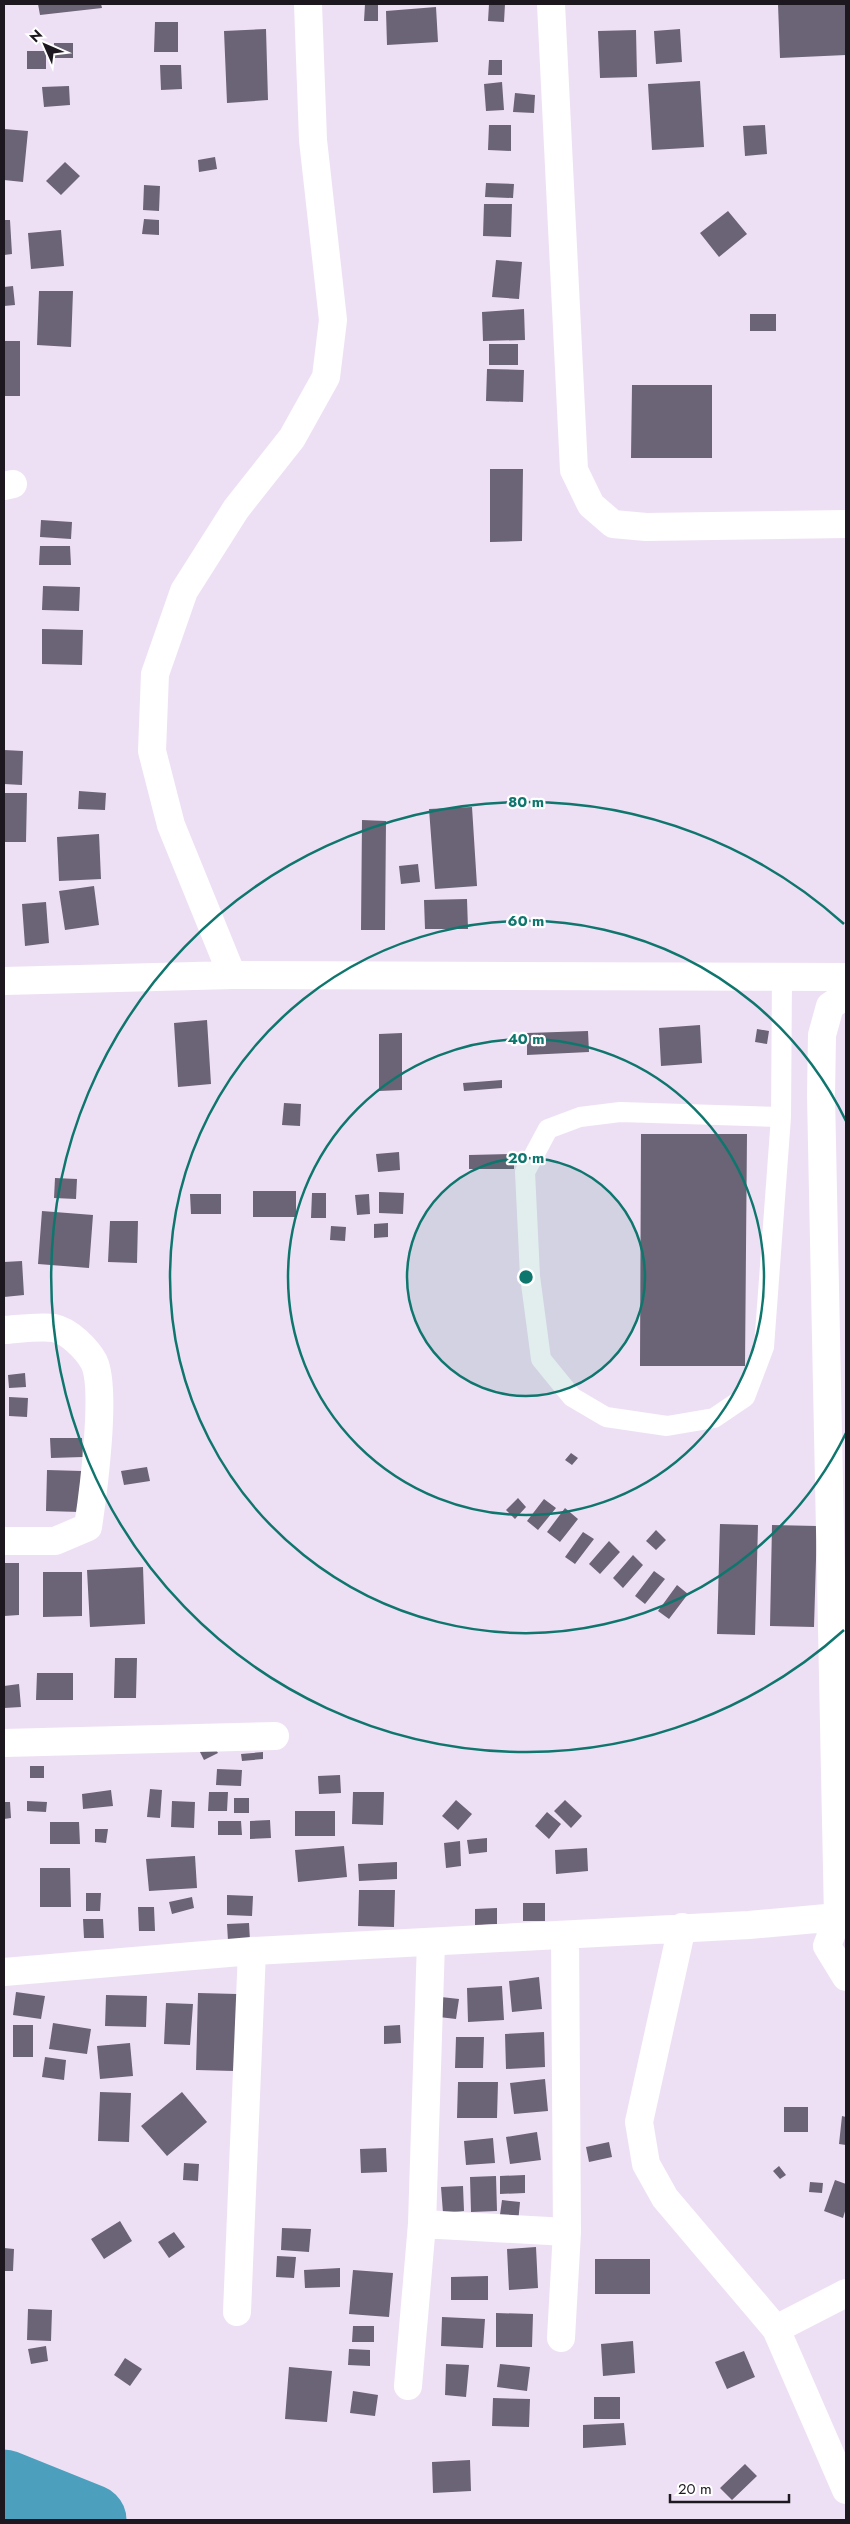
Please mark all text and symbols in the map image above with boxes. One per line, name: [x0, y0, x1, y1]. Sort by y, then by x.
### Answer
north arrow: [20, 20, 70, 70]
text: N: [25, 25, 47, 47]
text: 80 m: [508, 791, 544, 813]
text: 60 m: [508, 910, 544, 932]
text: 40 m: [507, 1028, 545, 1050]
text: 20 m: [508, 1147, 544, 1169]
centre of rings: [517, 1268, 535, 1286]
scale bar: [670, 2472, 789, 2504]
text: 20 m: [678, 2478, 712, 2500]

